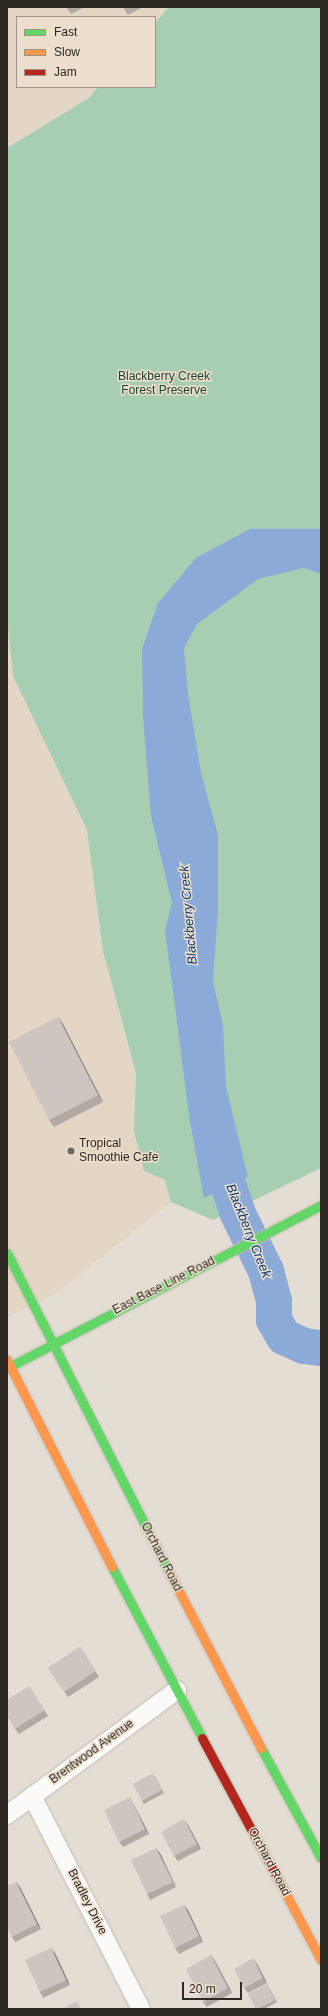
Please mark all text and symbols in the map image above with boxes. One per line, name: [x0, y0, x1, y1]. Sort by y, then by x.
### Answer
legend: [16, 16, 156, 88]
text: Fast: [54, 25, 77, 39]
text: Slow: [54, 45, 80, 59]
text: Jam: [54, 65, 77, 79]
park label: Blackberry Creek Forest Preserve: [118, 370, 210, 398]
water label: Blackberry Creek: [177, 865, 201, 965]
place label: Tropical Smoothie Cafe: [79, 1137, 158, 1165]
marker: Tropical Smoothie Cafe: [66, 1146, 76, 1156]
water label: Blackberry Creek: [222, 1182, 274, 1280]
street label: East Base Line Road: [111, 1254, 217, 1318]
street label: Orchard Road: [137, 1520, 185, 1594]
street label: Brentwood Avenue: [47, 1716, 137, 1788]
street label: Orchard Road: [245, 1825, 293, 1899]
street label: Bradley Drive: [64, 1867, 110, 1937]
scale bar: [184, 1974, 244, 2000]
text: 20 m: [189, 1982, 216, 1996]

